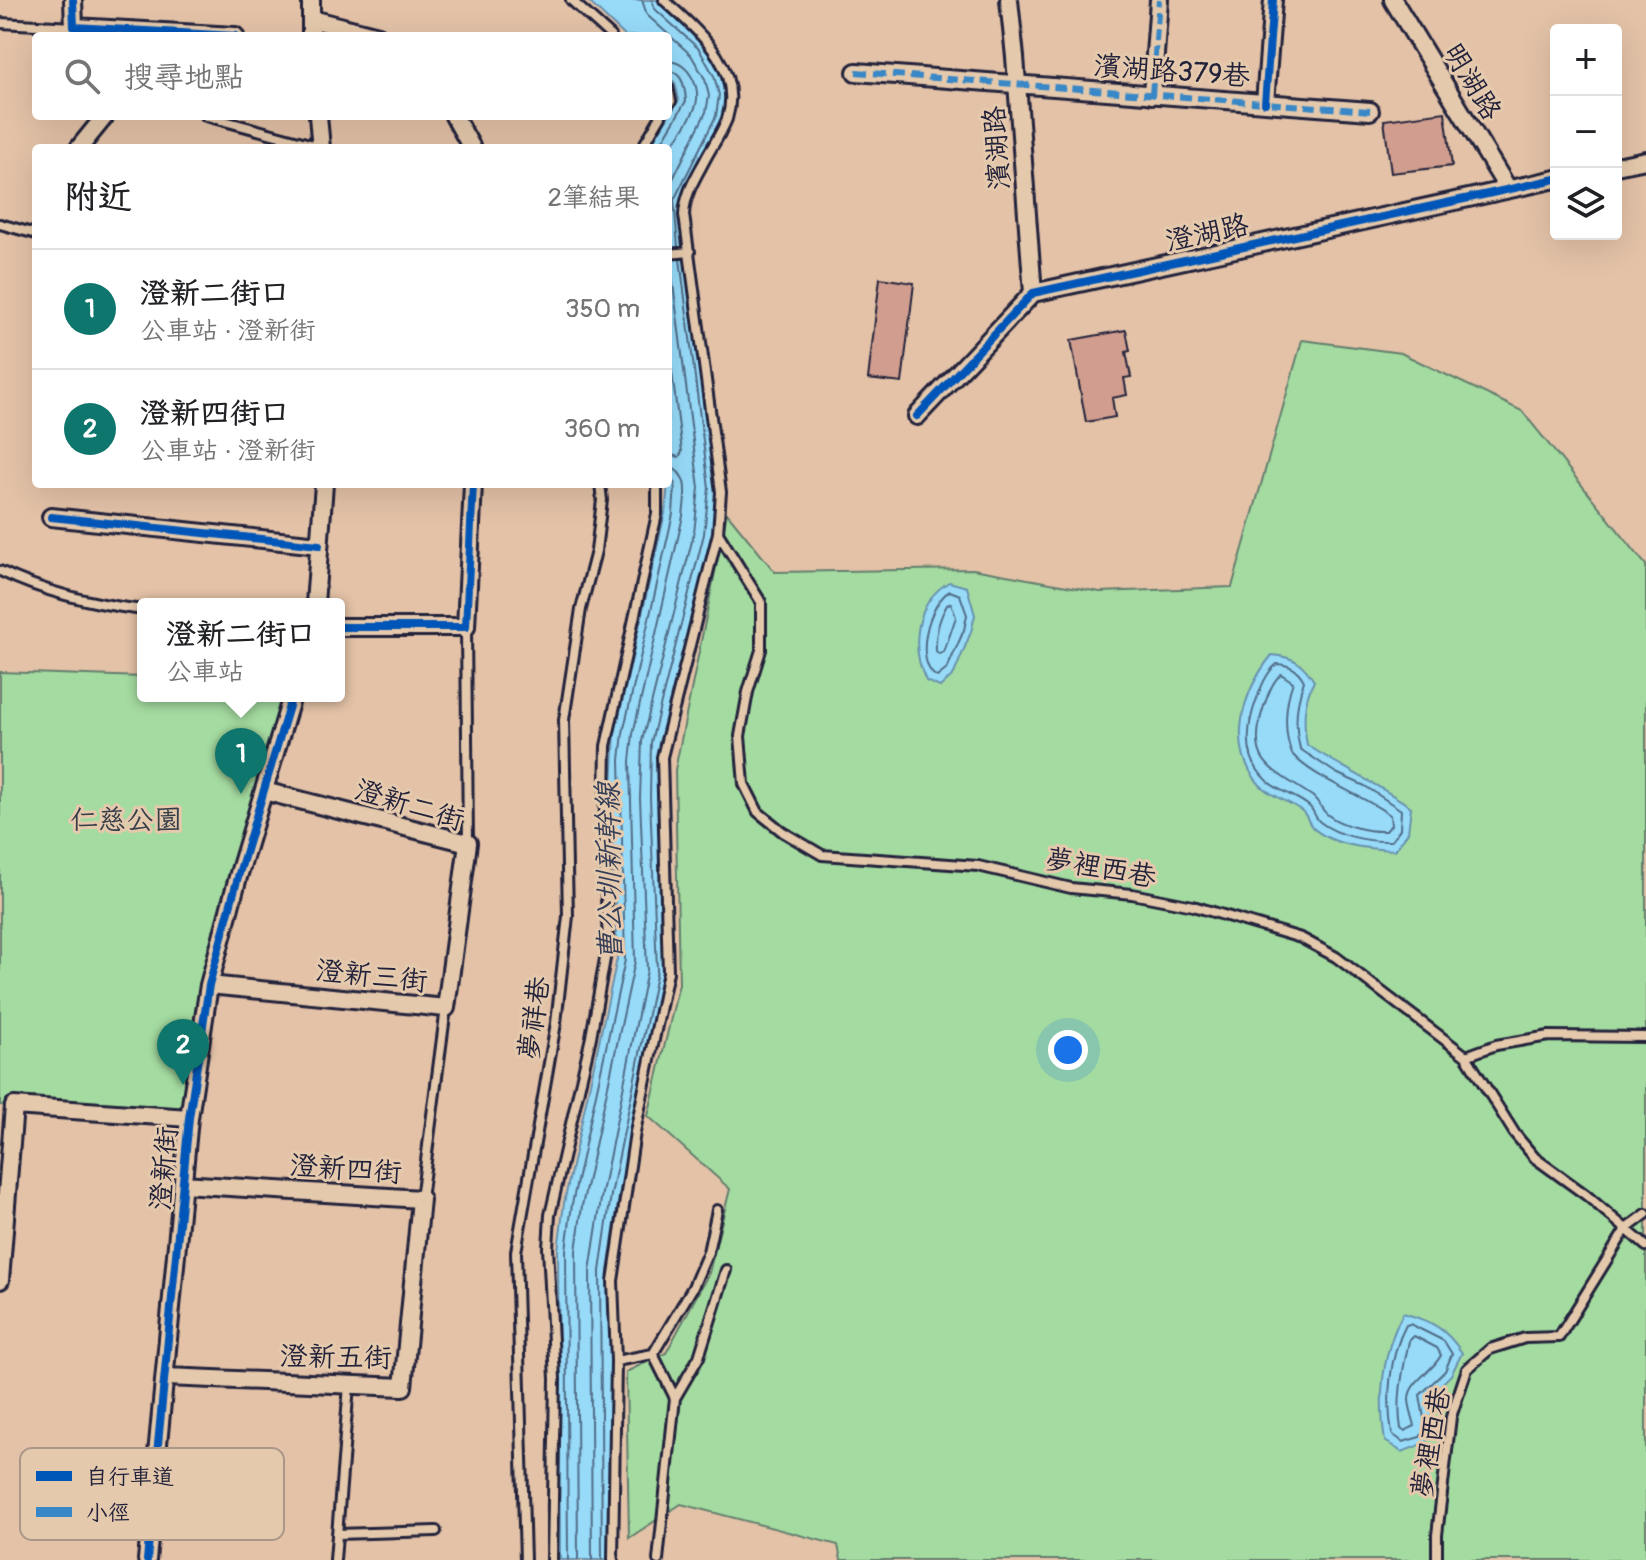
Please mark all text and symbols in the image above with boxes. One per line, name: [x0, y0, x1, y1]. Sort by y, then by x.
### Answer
map controls: [1550, 24, 1622, 240]
button: +: [1550, 24, 1622, 96]
search box: [32, 32, 672, 120]
street label: 明湖路: [1435, 37, 1508, 127]
street label: 濱湖路379巷: [1092, 49, 1252, 94]
icon: search: [60, 54, 104, 98]
text: 搜尋地點: [124, 59, 244, 96]
button: −: [1550, 96, 1622, 168]
street label: 濱湖路: [977, 105, 1018, 191]
button: layers: [1550, 168, 1622, 240]
text: 附近: [64, 176, 132, 219]
text: 2筆結果: [547, 182, 640, 214]
street label: 澄湖路: [1163, 208, 1252, 259]
text: 澄新二街口: [140, 275, 290, 312]
text: 1: [85, 293, 95, 325]
text: 350 m: [565, 293, 640, 325]
text: 公車站 · 澄新街: [140, 315, 316, 347]
text: 澄新四街口: [140, 395, 290, 432]
text: 2: [83, 413, 97, 445]
text: 360 m: [564, 413, 640, 445]
text: 公車站 · 澄新街: [140, 435, 316, 467]
popup: [137, 598, 345, 702]
text: 澄新二街口: [166, 616, 316, 653]
text: 公車站: [166, 656, 244, 688]
pin: 1: [215, 728, 267, 794]
street label: 澄新二街: [351, 772, 468, 839]
water label: 曹公圳新幹線: [589, 780, 630, 962]
park label: 仁慈公園: [70, 803, 182, 838]
street label: 夢裡西巷: [1043, 842, 1160, 896]
street label: 澄新三街: [314, 953, 429, 1000]
street label: 夢祥巷: [511, 973, 558, 1062]
pin: 2: [157, 1019, 209, 1085]
your location: [1048, 1030, 1088, 1070]
street label: 澄新街: [143, 1125, 186, 1212]
street label: 澄新四街: [289, 1148, 403, 1191]
street label: 澄新五街: [280, 1339, 392, 1376]
street label: 夢裡西巷: [1405, 1383, 1459, 1500]
legend: [20, 1448, 284, 1540]
text: 自行車道: [86, 1463, 174, 1491]
text: 小徑: [86, 1499, 130, 1527]

